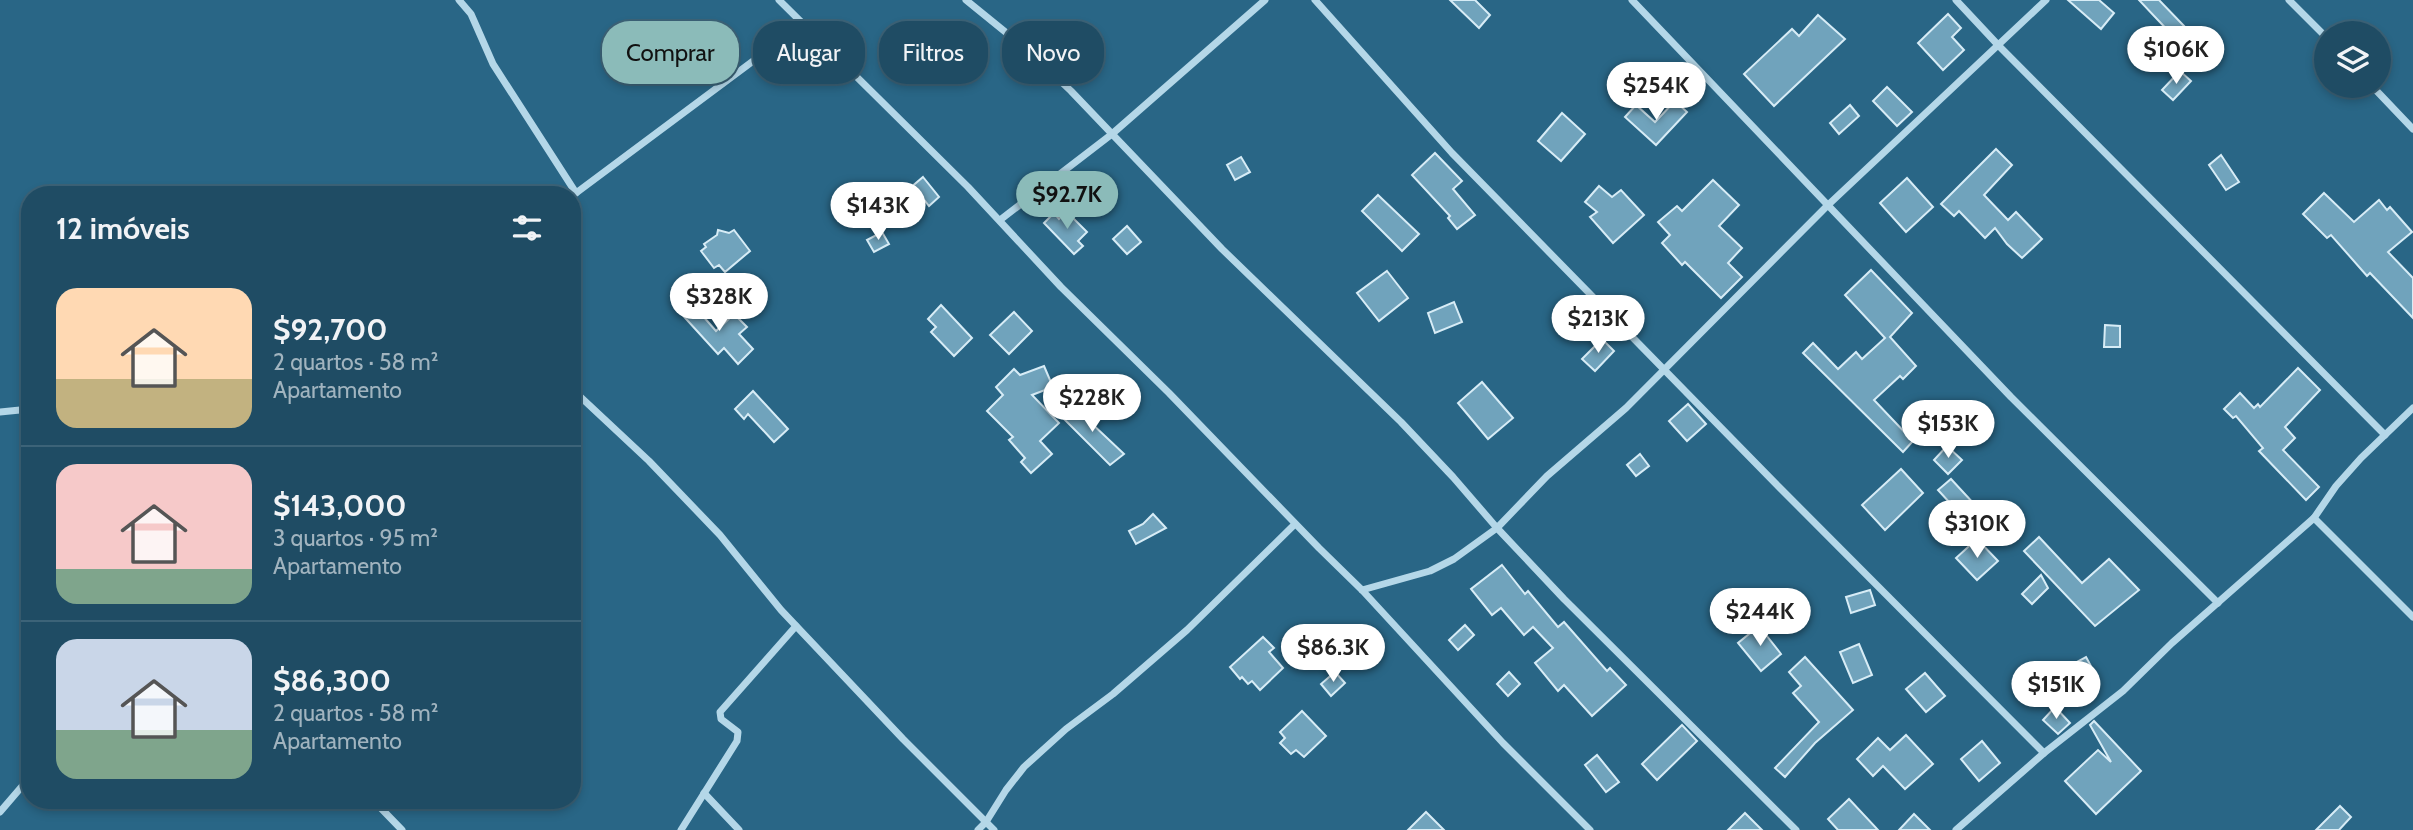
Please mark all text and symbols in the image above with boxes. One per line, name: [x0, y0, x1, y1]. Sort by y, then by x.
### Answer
chip: Comprar: [602, 21, 739, 84]
chip: Alugar: [753, 21, 865, 84]
chip: Filtros: [879, 21, 988, 84]
chip: Novo: [1002, 21, 1104, 84]
map controls: [2314, 21, 2391, 98]
button: layers: [2314, 21, 2391, 98]
pin: $106K: [2127, 27, 2225, 86]
text: $106K: [2143, 35, 2209, 63]
pin: $254K: [1607, 62, 1705, 122]
text: $254K: [1623, 71, 1689, 99]
pin: $92.7K: [1010, 172, 1124, 231]
text: $92.7K: [1032, 180, 1102, 208]
pin: $143K: [829, 182, 927, 242]
text: $143K: [847, 191, 909, 219]
icon: filters: [508, 209, 546, 247]
text: 12 imóveis: [56, 210, 190, 247]
pin: $328K: [670, 274, 768, 333]
text: $328K: [686, 282, 752, 310]
pin: $213K: [1549, 296, 1647, 355]
text: $213K: [1568, 304, 1628, 332]
text: $92,700: [273, 311, 387, 348]
icon: home: [112, 316, 196, 400]
text: 2 quartos · 58 m²: [273, 348, 438, 376]
pin: $228K: [1043, 374, 1141, 434]
text: Apartamento: [273, 376, 402, 404]
text: $228K: [1059, 383, 1125, 411]
pin: $153K: [1899, 400, 1997, 460]
text: $153K: [1918, 409, 1979, 437]
text: $143,000: [273, 487, 407, 524]
icon: home: [112, 492, 196, 576]
pin: $310K: [1928, 500, 2026, 560]
text: $310K: [1945, 509, 2009, 537]
text: 3 quartos · 95 m²: [273, 524, 438, 552]
text: Apartamento: [273, 552, 402, 580]
pin: $244K: [1711, 588, 1809, 648]
text: $244K: [1726, 597, 1794, 625]
pin: $86.3K: [1276, 624, 1390, 684]
text: $86.3K: [1297, 633, 1369, 661]
text: $86,300: [273, 662, 391, 699]
pin: $151K: [2007, 662, 2105, 721]
icon: home: [112, 667, 196, 751]
text: $151K: [2027, 670, 2085, 698]
text: 2 quartos · 58 m²: [273, 699, 438, 727]
text: Apartamento: [273, 727, 402, 755]

